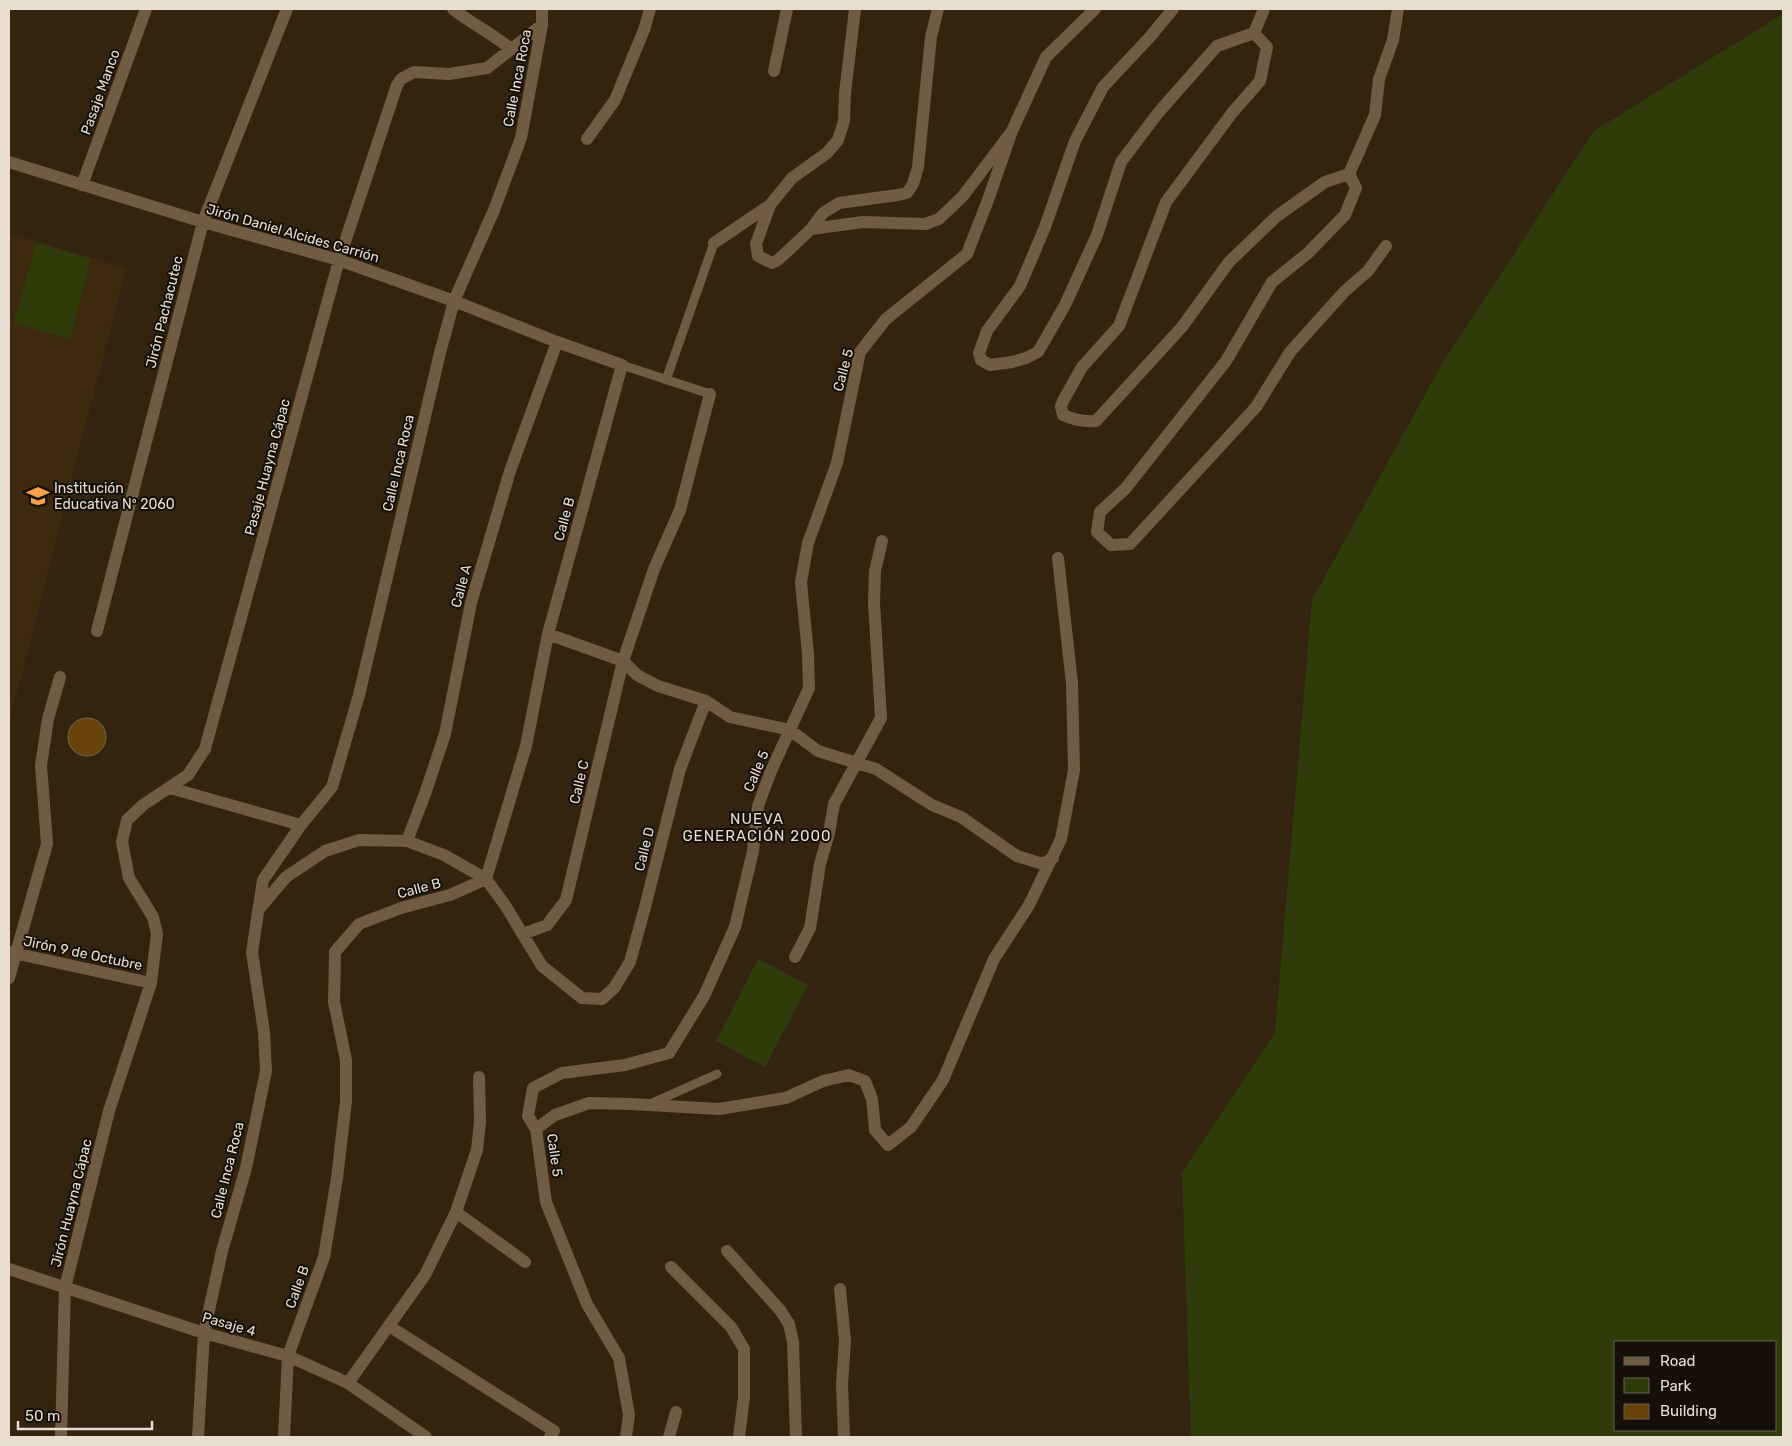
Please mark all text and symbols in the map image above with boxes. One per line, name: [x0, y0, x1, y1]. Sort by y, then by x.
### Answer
street label: Calle Inca Roca: [500, 28, 535, 128]
street label: Pasaje Manco: [77, 47, 124, 137]
street label: Jirón Daniel Alcides Carrión: [204, 201, 381, 266]
street label: Jirón Pachacutec: [142, 254, 187, 370]
street label: Calle 5: [830, 347, 857, 393]
street label: Pasaje Huayna Cápac: [241, 397, 294, 537]
street label: Calle Inca Roca: [379, 413, 418, 513]
place label: Institución Educativa Nº 2060: [54, 480, 175, 513]
school or university icon: Institución Educativa Nº 2060: [25, 483, 51, 509]
street label: Calle B: [551, 495, 578, 543]
street label: Calle A: [448, 562, 476, 610]
street label: Calle 5: [740, 748, 773, 795]
street label: Calle C: [566, 759, 593, 806]
district label: NUEVA GENERACIÓN 2000: [682, 810, 832, 845]
street label: Calle D: [631, 825, 658, 873]
street label: Calle B: [395, 875, 443, 902]
street label: Jirón 9 de Octubre: [22, 933, 144, 974]
street label: Calle Inca Roca: [207, 1120, 248, 1220]
street label: Calle 5: [543, 1132, 566, 1178]
street label: Jirón Huayna Cápac: [47, 1137, 96, 1269]
street label: Calle B: [282, 1263, 313, 1311]
street label: Pasaje 4: [200, 1309, 258, 1340]
legend: [1614, 1341, 1777, 1431]
text: Road: [1660, 1352, 1696, 1370]
text: Park: [1660, 1377, 1691, 1395]
scale bar: [18, 1398, 151, 1430]
text: Building: [1660, 1402, 1717, 1420]
text: 50 m: [25, 1407, 60, 1425]

